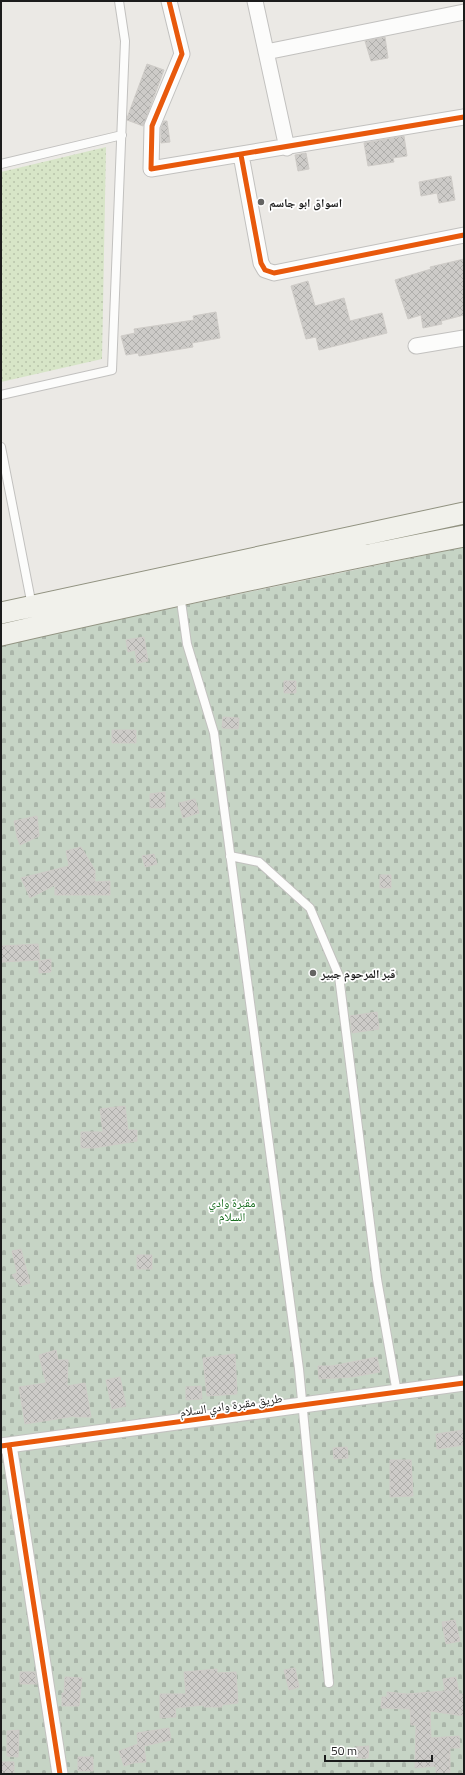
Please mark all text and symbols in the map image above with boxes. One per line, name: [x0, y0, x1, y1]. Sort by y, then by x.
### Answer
place label: اسواق ابو جاسم: [269, 193, 342, 212]
marker: اسواق ابو جاسم: [256, 197, 266, 207]
place label: قبر المرحوم جبير: [320, 964, 395, 983]
marker: قبر المرحوم جبير: [308, 968, 318, 978]
park label: مقبرة وادي السلام: [209, 1193, 255, 1226]
street label: طريق مقبرة وادي السلام: [179, 1388, 284, 1423]
scale bar: [325, 1737, 432, 1763]
text: 50 m: [331, 1741, 357, 1760]

